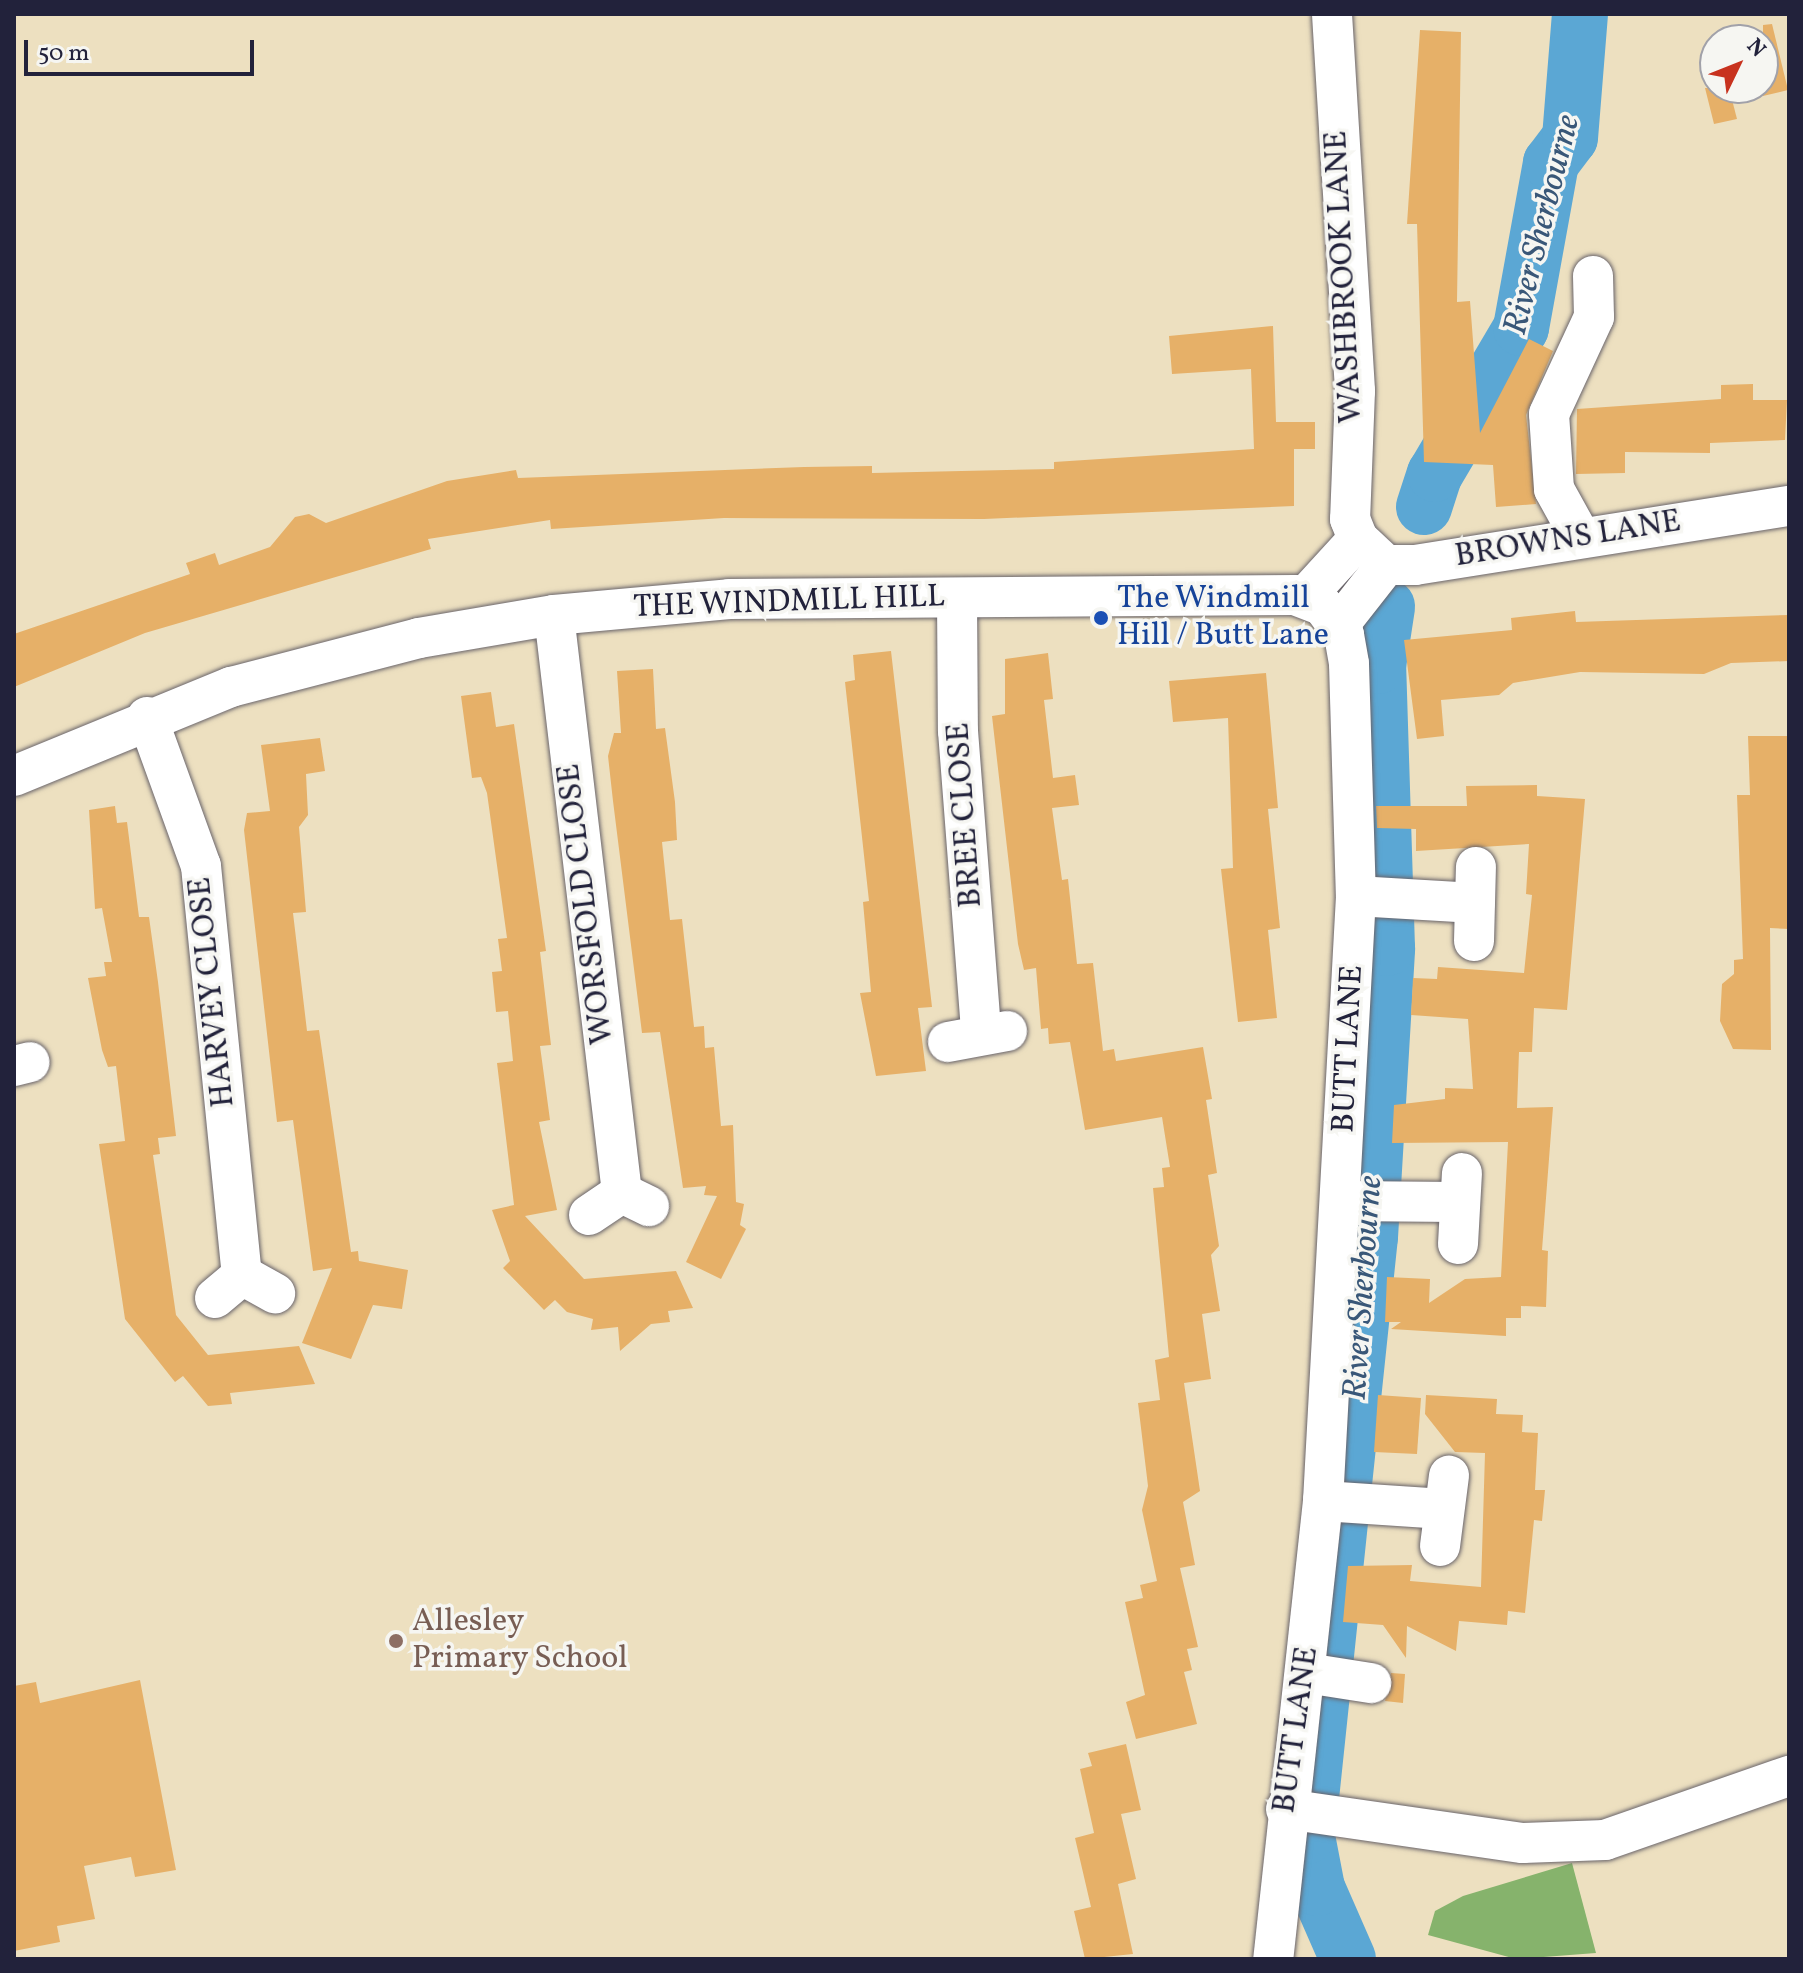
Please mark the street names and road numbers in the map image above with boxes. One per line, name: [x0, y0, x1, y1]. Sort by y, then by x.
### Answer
street label: WASHBROOK LANE: [1318, 130, 1372, 424]
street label: BROWNS LANE: [1452, 503, 1684, 577]
street label: THE WINDMILL HILL: [632, 578, 946, 628]
street label: BREE CLOSE: [940, 721, 992, 909]
street label: WORSFOLD CLOSE: [551, 761, 623, 1047]
street label: HARVEY CLOSE: [182, 874, 244, 1110]
street label: BUTT LANE: [1325, 964, 1373, 1134]
street label: BUTT LANE: [1266, 1644, 1328, 1816]

